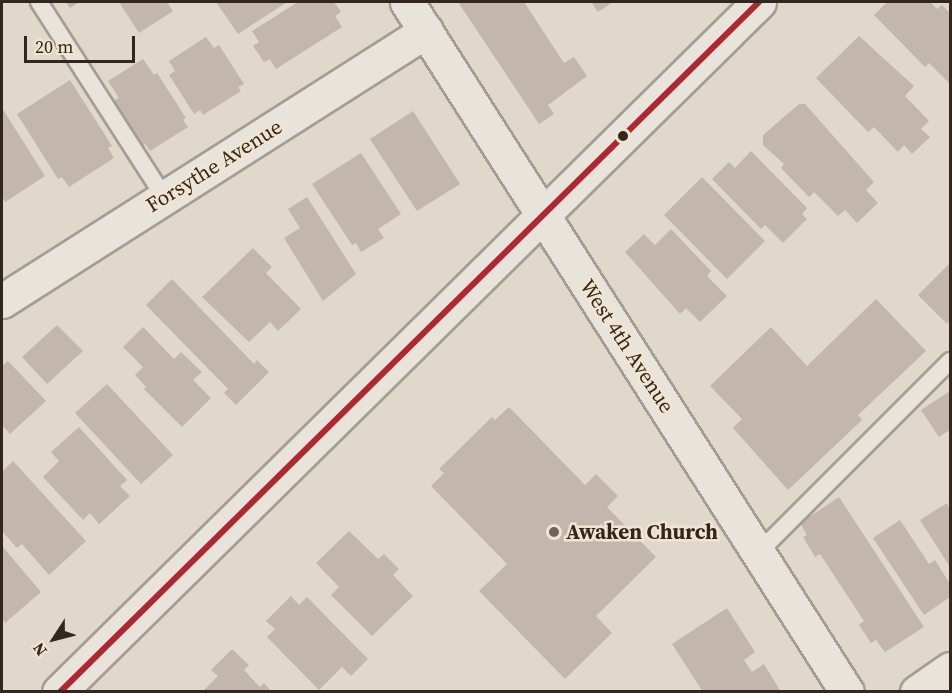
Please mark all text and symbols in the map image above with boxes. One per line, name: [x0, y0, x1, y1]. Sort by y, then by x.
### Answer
scale bar: [27, 24, 138, 62]
text: 20 m: [35, 34, 73, 59]
street label: Forsythe Avenue: [141, 114, 287, 218]
unlabelled marker: [617, 130, 629, 142]
street label: West 4th Avenue: [574, 275, 680, 417]
place label: Awaken Church: [566, 519, 718, 545]
marker: Awaken Church: [547, 525, 561, 539]
north arrow: [24, 609, 84, 669]
text: N: [27, 638, 52, 661]

